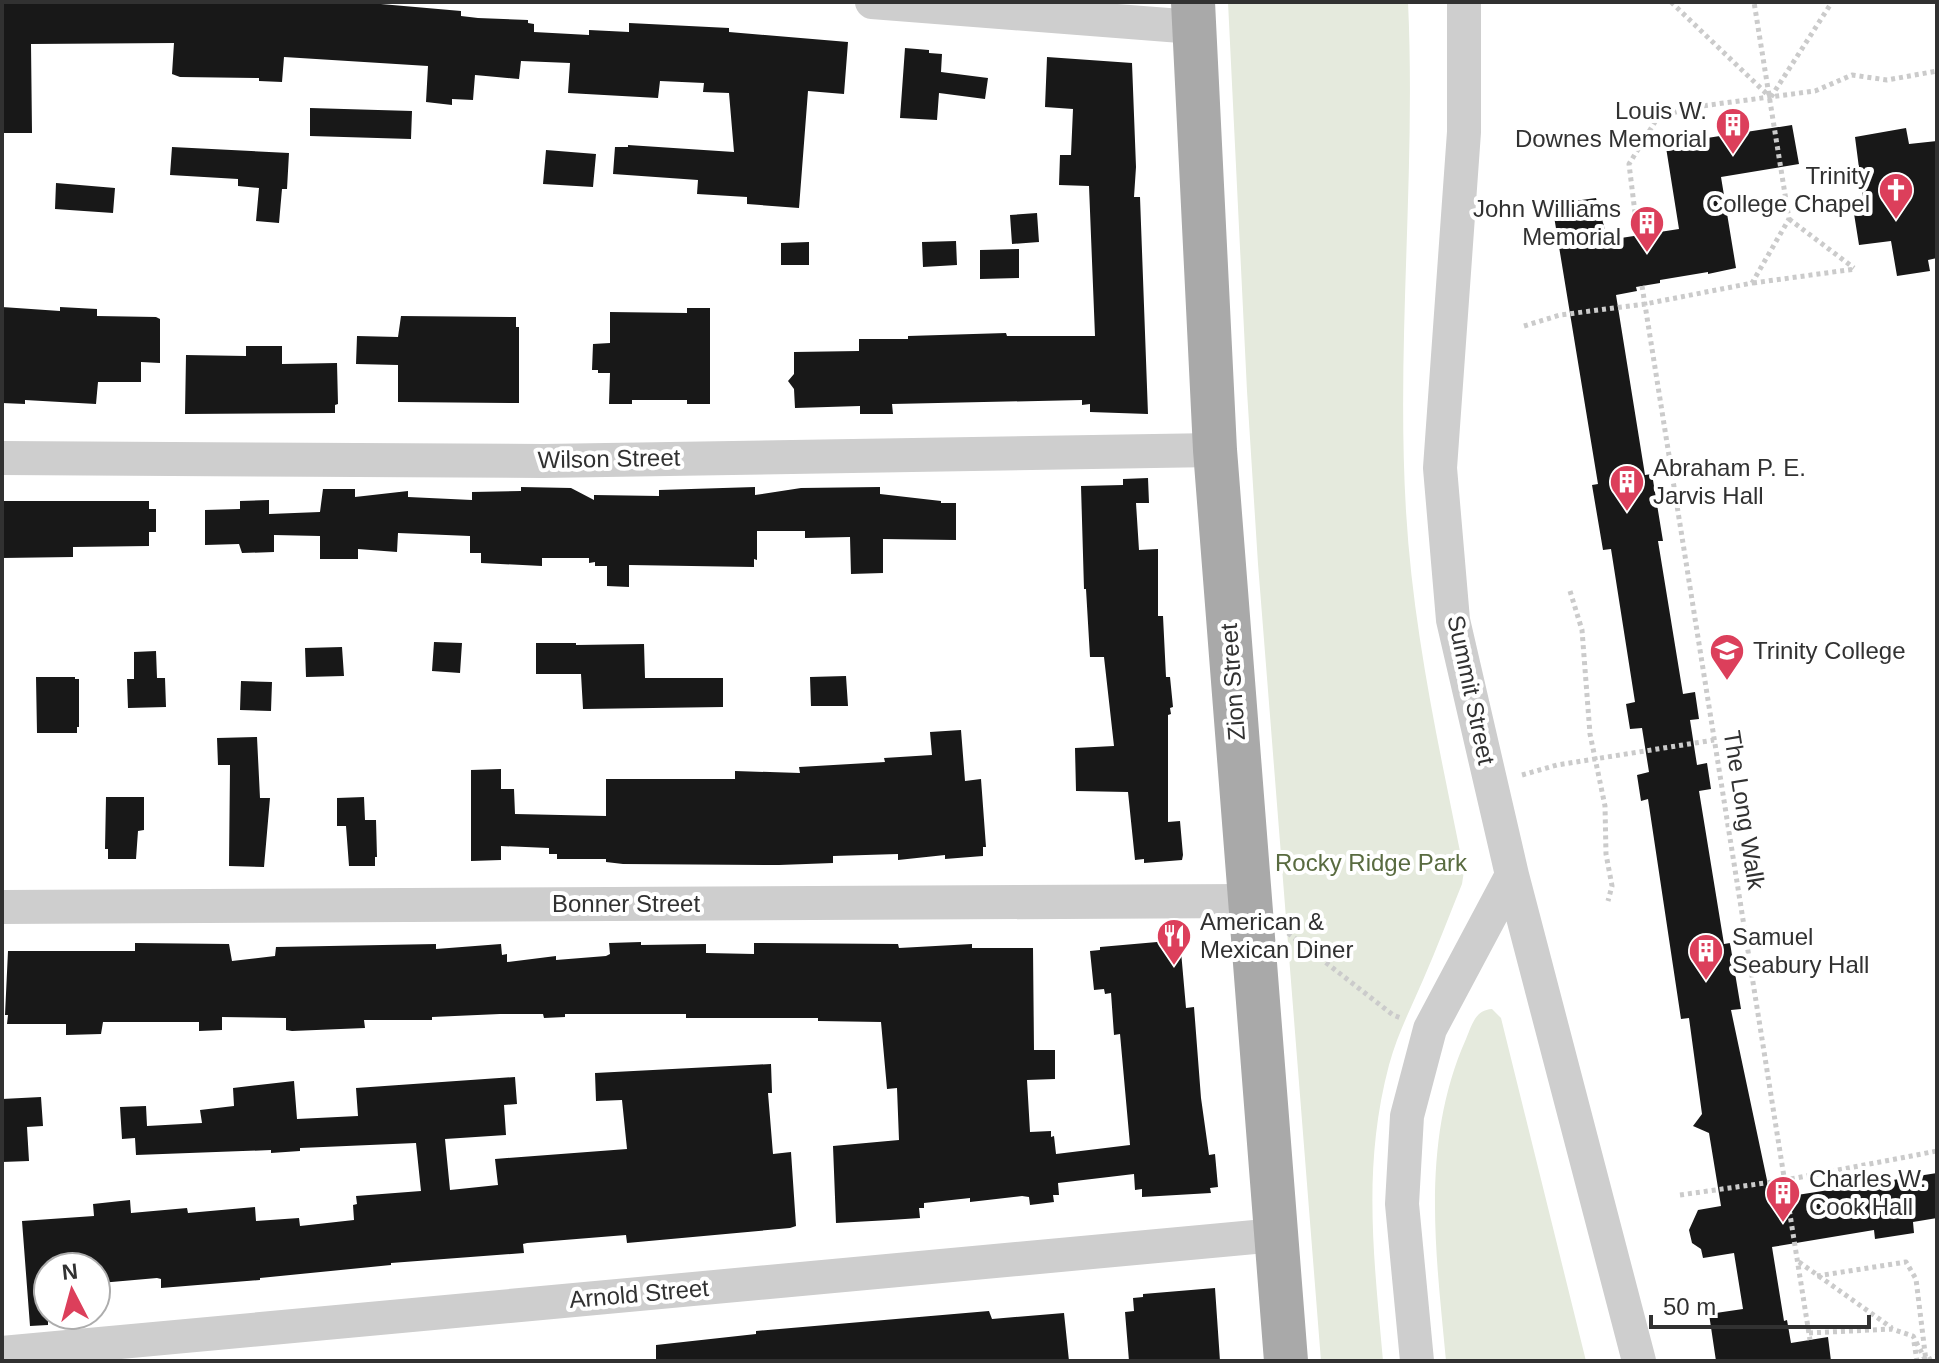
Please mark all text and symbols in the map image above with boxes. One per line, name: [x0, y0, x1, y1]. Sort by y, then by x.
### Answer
place label: Louis W. Downes Memorial: [1515, 97, 1707, 152]
building icon: Louis W. Downes Memorial: [1714, 106, 1752, 156]
place label: Trinity College Chapel: [1706, 162, 1870, 217]
church icon: Trinity College Chapel: [1877, 171, 1915, 221]
place label: John Williams Memorial: [1473, 195, 1621, 250]
building icon: John Williams Memorial: [1628, 204, 1666, 254]
street label: Wilson Street: [537, 444, 681, 473]
place label: Abraham P. E. Jarvis Hall: [1653, 454, 1806, 509]
building icon: Abraham P. E. Jarvis Hall: [1608, 463, 1646, 513]
street label: Summit Street: [1442, 613, 1501, 767]
street label: Zion Street: [1215, 622, 1250, 742]
school or university icon: Trinity College: [1708, 632, 1746, 682]
place label: Trinity College: [1753, 637, 1906, 664]
street label: The Long Walk: [1719, 729, 1771, 892]
park label: Rocky Ridge Park: [1275, 849, 1468, 876]
street label: Bonner Street: [552, 890, 700, 917]
place label: American & Mexican Diner: [1200, 908, 1353, 963]
restaurant icon: American & Mexican Diner: [1155, 917, 1193, 967]
place label: Samuel Seabury Hall: [1732, 923, 1869, 978]
building icon: Samuel Seabury Hall: [1687, 932, 1725, 982]
place label: Charles W. Cook Hall: [1809, 1165, 1926, 1220]
building icon: Charles W. Cook Hall: [1764, 1174, 1802, 1224]
north arrow: [32, 1251, 112, 1331]
text: N: [61, 1258, 79, 1285]
street label: Arnold Street: [568, 1274, 710, 1313]
scale bar: [1651, 1279, 1869, 1329]
text: 50 m: [1663, 1293, 1716, 1320]

